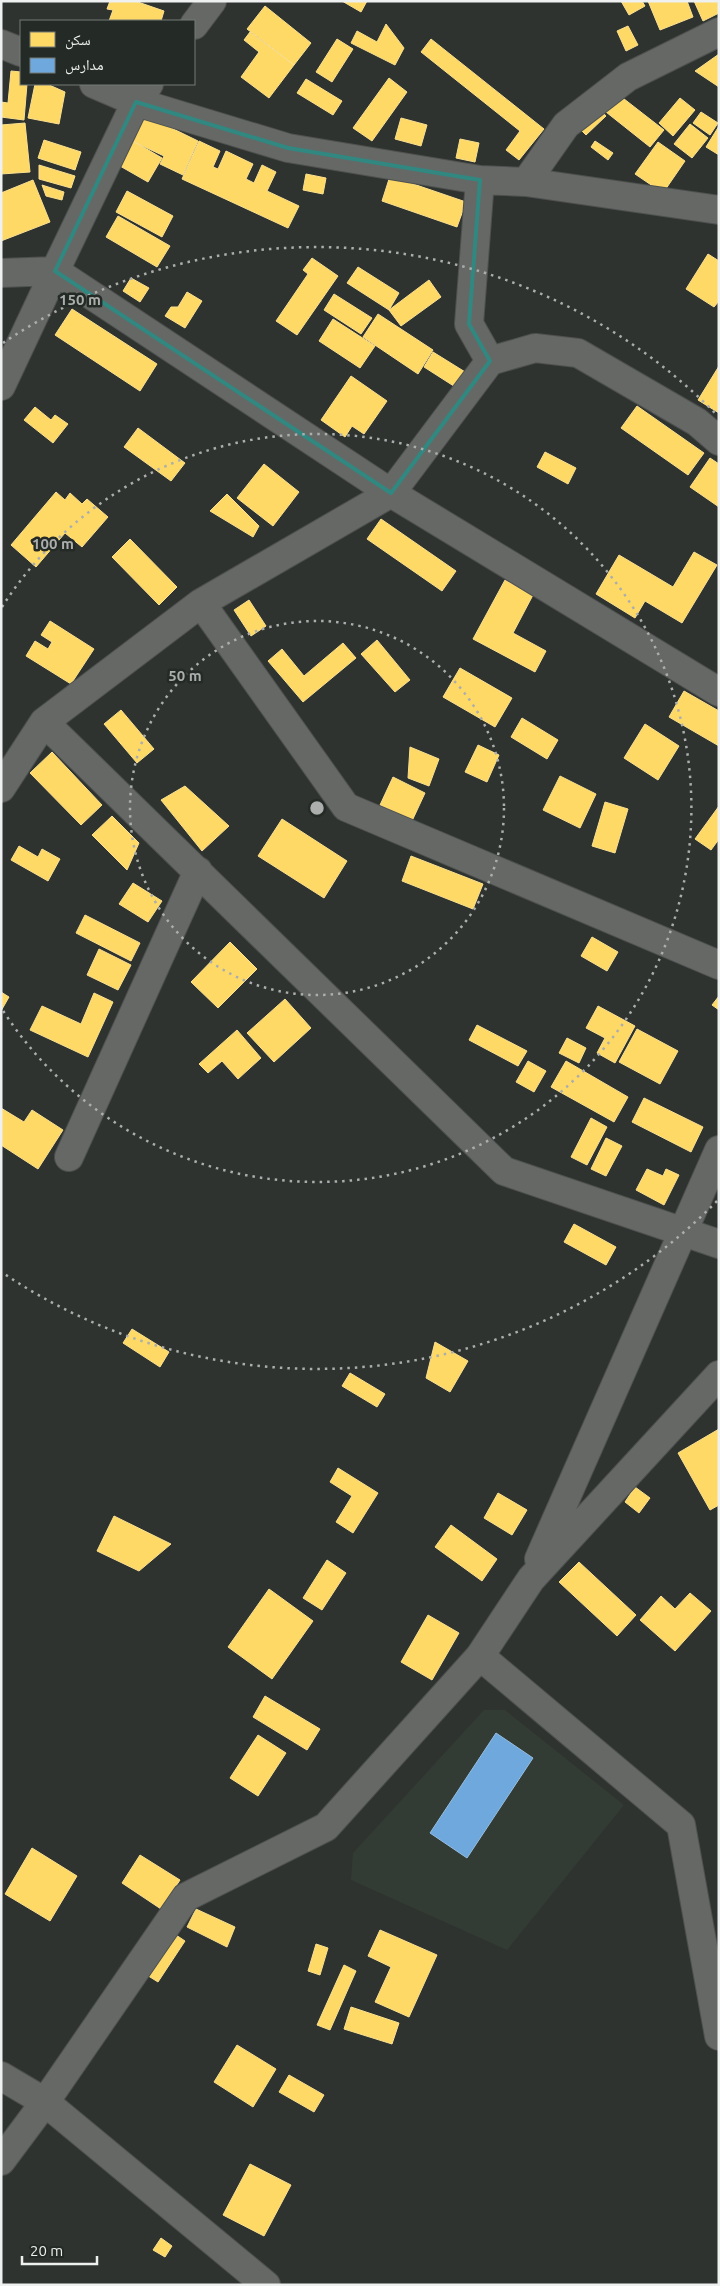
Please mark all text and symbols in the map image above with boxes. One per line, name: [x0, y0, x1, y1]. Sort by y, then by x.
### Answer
legend: [20, 20, 195, 85]
text: سكن: [65, 31, 91, 50]
text: مدارس: [65, 56, 104, 75]
text: 150 m: [59, 291, 101, 308]
text: 100 m: [32, 535, 74, 552]
text: 50 m: [168, 667, 202, 684]
centre of rings: [308, 799, 326, 817]
scale bar: [22, 2234, 98, 2266]
text: 20 m: [30, 2242, 63, 2259]

